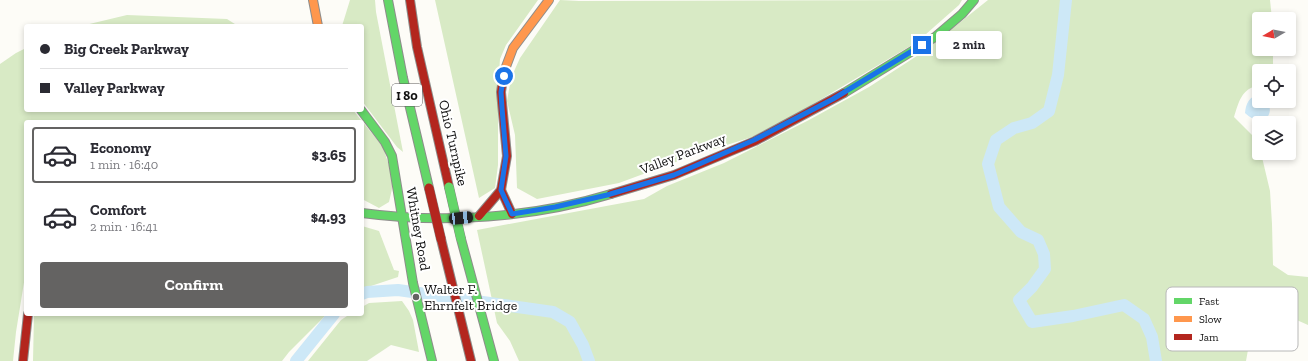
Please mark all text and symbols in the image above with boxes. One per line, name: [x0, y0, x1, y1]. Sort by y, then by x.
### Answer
north arrow: [1252, 12, 1296, 56]
map controls: [1252, 12, 1296, 160]
callout: 2 min: [936, 31, 1002, 59]
route end: [913, 36, 931, 54]
text: 2 min: [953, 37, 985, 52]
text: Big Creek Parkway: [64, 40, 189, 58]
button: locate: [1252, 64, 1296, 108]
route start: [495, 67, 513, 85]
text: Valley Parkway: [64, 79, 165, 97]
road number: I 80: [392, 84, 422, 106]
street label: Ohio Turnpike: [435, 98, 471, 188]
button: layers: [1252, 116, 1296, 160]
street label: Valley Parkway: [637, 129, 729, 179]
icon: car: [42, 137, 78, 173]
text: Economy: [90, 139, 151, 157]
text: $3.65: [312, 146, 346, 164]
text: 1 min · 16:40: [90, 157, 158, 172]
street label: Whitney Road: [402, 186, 434, 272]
icon: car: [42, 199, 78, 235]
text: Comfort: [90, 201, 146, 219]
text: $4.93: [311, 208, 346, 226]
car: [448, 211, 474, 225]
text: 2 min · 16:41: [90, 219, 158, 234]
button: Confirm: [40, 262, 348, 308]
place label: Walter F. Ehrnfelt Bridge: [424, 281, 518, 314]
legend: [1166, 287, 1298, 351]
marker: Walter F. Ehrnfelt Bridge: [411, 292, 421, 302]
text: Fast: [1199, 295, 1220, 308]
text: Slow: [1199, 313, 1222, 326]
text: Jam: [1199, 331, 1219, 344]

